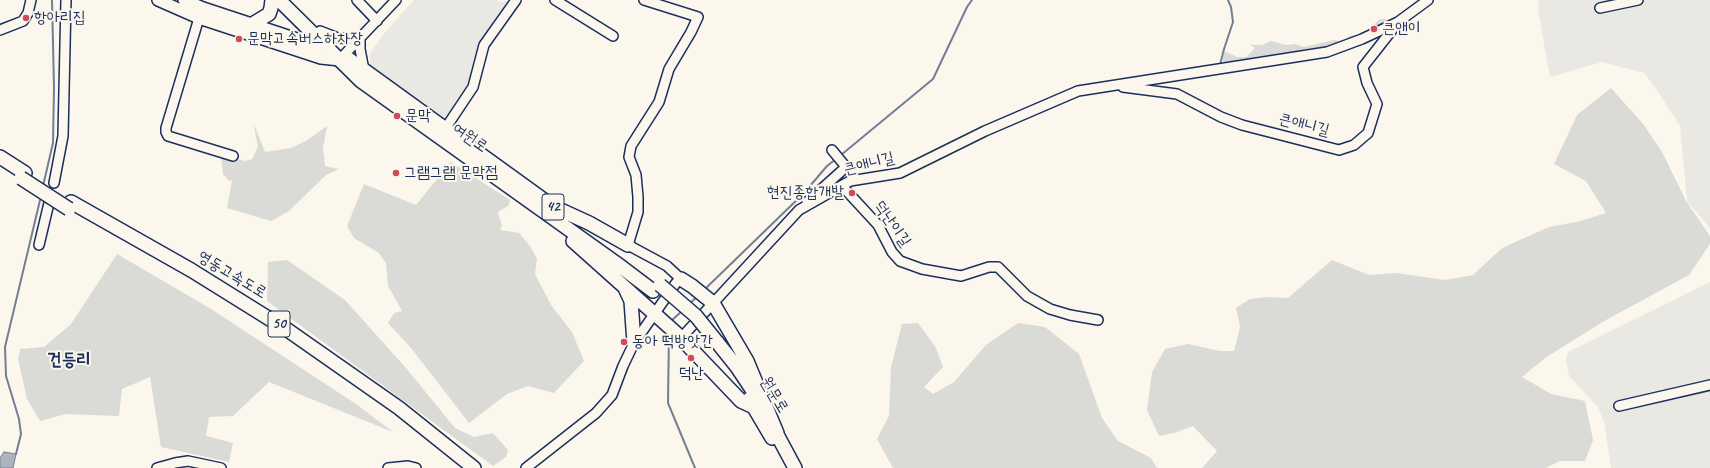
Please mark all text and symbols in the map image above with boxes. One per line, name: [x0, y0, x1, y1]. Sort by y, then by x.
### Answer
place label: 항아리집: [34, 8, 86, 28]
marker: 항아리집: [21, 13, 31, 23]
place label: 큰앤이: [1382, 19, 1421, 39]
marker: 큰앤이: [1369, 24, 1379, 34]
place label: 문막고속버스하차장: [247, 29, 363, 49]
marker: 문막고속버스하차장: [234, 34, 244, 44]
place label: 문막: [405, 106, 431, 126]
street label: 큰애니길: [1277, 109, 1331, 141]
marker: 문막: [392, 111, 402, 121]
street label: 여원로: [449, 119, 491, 157]
street label: 큰애니길: [842, 148, 896, 180]
place label: 그램그램 문막점: [404, 163, 498, 183]
marker: 그램그램 문막점: [391, 168, 401, 178]
place label: 현진종합개발: [767, 183, 844, 203]
marker: 현진종합개발: [847, 188, 857, 198]
road number: 42: [542, 194, 564, 220]
street label: 덕난이길: [869, 197, 915, 251]
street label: 영동고속도로: [194, 247, 270, 303]
road number: 50: [268, 311, 290, 337]
place label: 동아 떡방앗간: [632, 332, 713, 352]
marker: 동아 떡방앗간: [619, 337, 629, 347]
district label: 건등리: [47, 349, 91, 371]
marker: 덕난: [686, 353, 696, 363]
place label: 덕난: [678, 364, 704, 384]
street label: 원문로: [756, 374, 792, 416]

